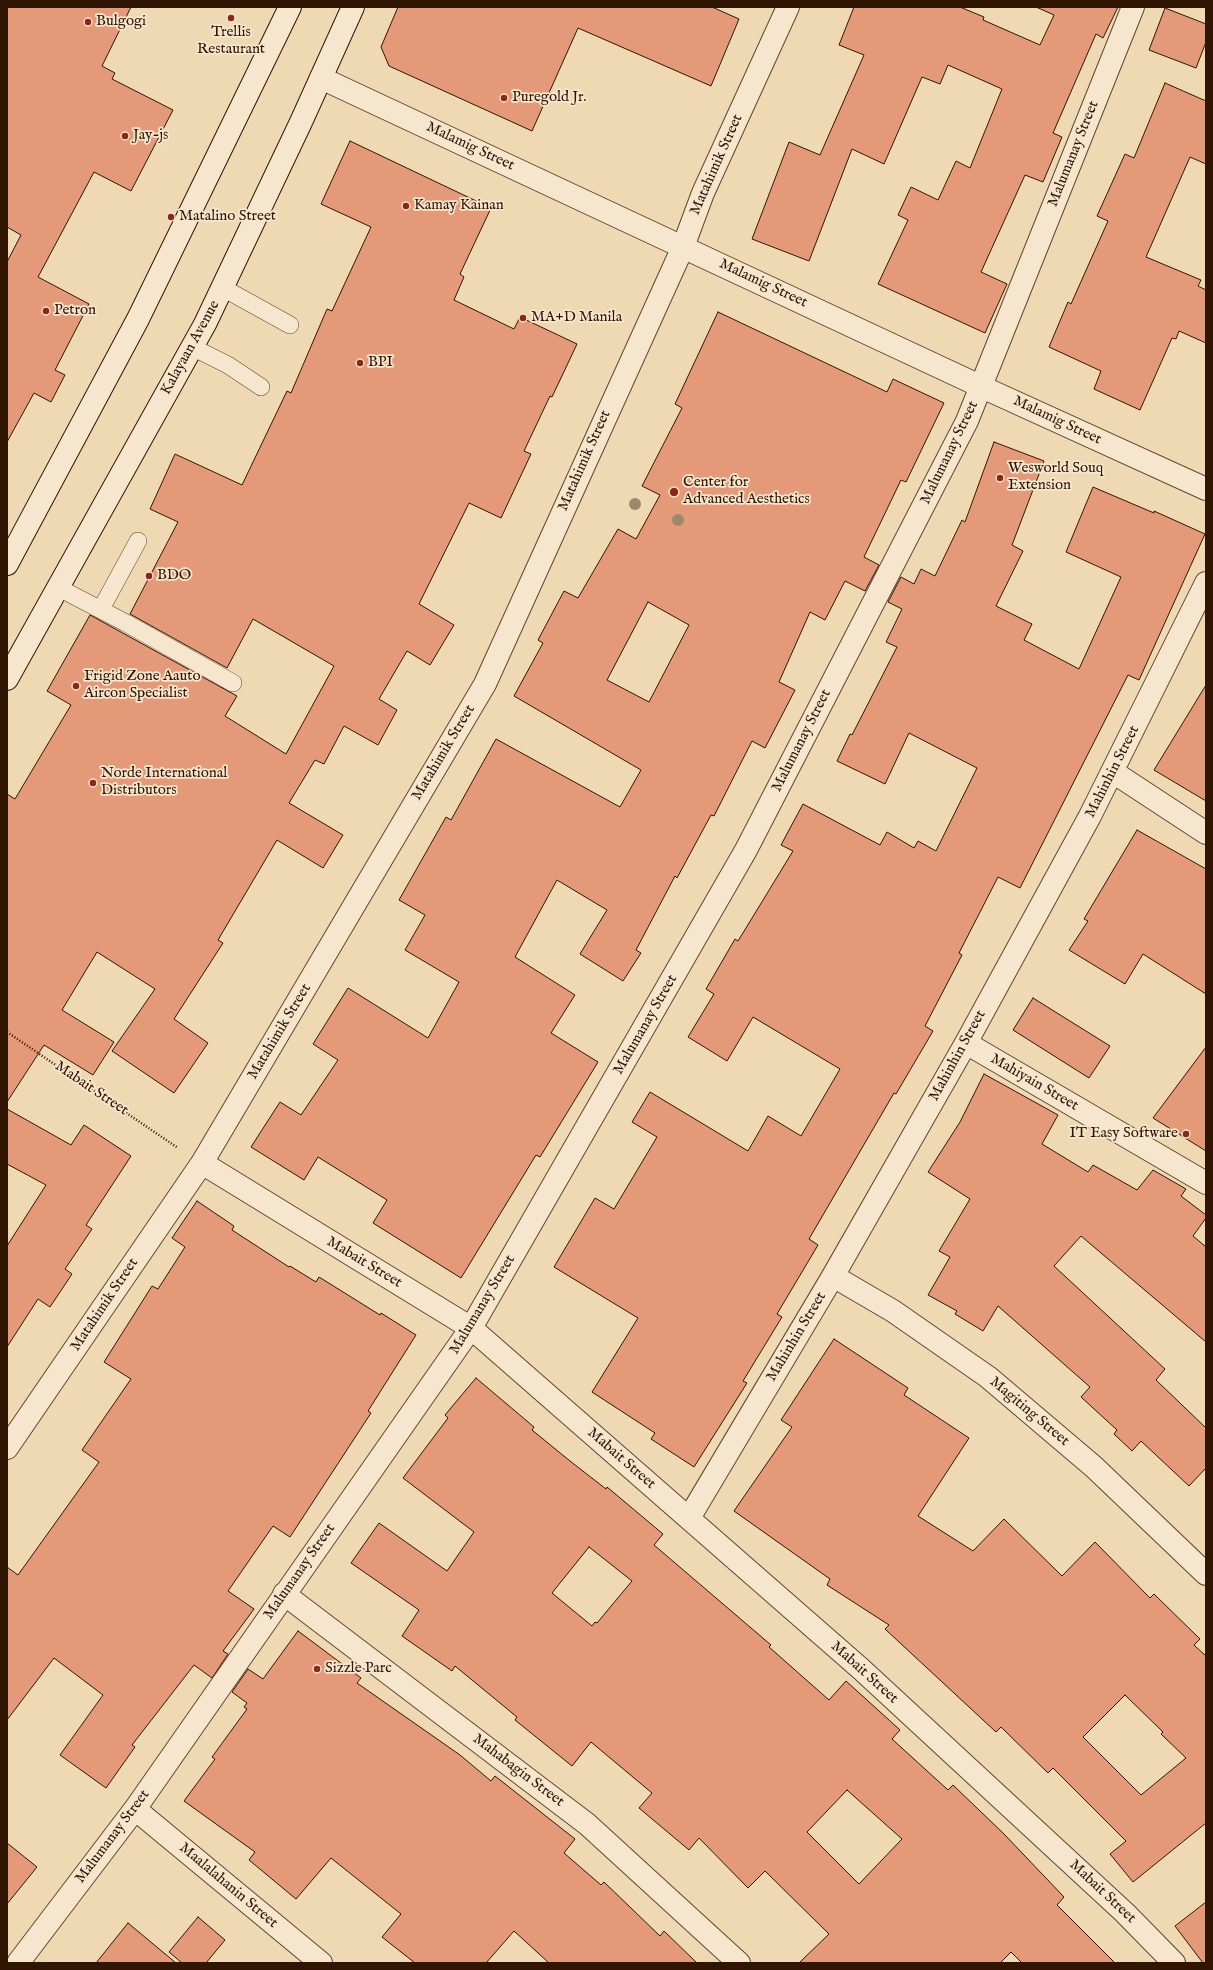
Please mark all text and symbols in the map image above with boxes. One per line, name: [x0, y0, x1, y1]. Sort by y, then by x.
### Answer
place label: Bulgogi: [96, 13, 146, 31]
marker: Trellis Restaurant: [226, 13, 236, 23]
marker: Bulgogi: [83, 17, 93, 27]
place label: Trellis Restaurant: [197, 24, 265, 59]
place label: Puregold Jr.: [512, 89, 587, 107]
marker: Puregold Jr.: [499, 93, 509, 103]
street label: Malumanay Street: [1045, 98, 1103, 210]
street label: Matahimik Street: [687, 112, 747, 218]
street label: Malamig Street: [423, 119, 517, 175]
place label: Jay-js: [133, 127, 168, 145]
marker: Jay-js: [120, 131, 130, 141]
place label: Kamay Kainan: [414, 197, 504, 215]
marker: Kamay Kainan: [401, 201, 411, 211]
place label: Matalino Street: [179, 208, 276, 226]
marker: Matalino Street: [166, 212, 176, 222]
street label: Malamig Street: [716, 256, 810, 312]
street label: Kalayaan Avenue: [158, 298, 224, 398]
place label: Petron: [54, 302, 96, 320]
marker: Petron: [41, 306, 51, 316]
place label: MA+D Manila: [531, 309, 622, 327]
marker: MA+D Manila: [518, 313, 528, 323]
place label: BPI: [368, 354, 393, 372]
marker: BPI: [355, 358, 365, 368]
street label: Malamig Street: [1010, 393, 1104, 449]
street label: Malumanay Street: [917, 398, 983, 508]
street label: Matahimik Street: [555, 408, 615, 514]
place label: Wesworld Souq Extension: [1008, 460, 1103, 495]
marker: Wesworld Souq Extension: [995, 473, 1005, 483]
place label: Center for Advanced Aesthetics: [683, 474, 810, 509]
marker: Center for Advanced Aesthetics: [668, 486, 680, 498]
place label: BDO: [157, 567, 191, 585]
marker: BDO: [144, 571, 154, 581]
place label: Frigid Zone Aauto Aircon Specialist: [84, 668, 200, 703]
marker: Frigid Zone Aauto Aircon Specialist: [71, 681, 81, 691]
street label: Malumanay Street: [768, 687, 836, 795]
street label: Matahimik Street: [408, 702, 480, 804]
street label: Mahinhin Street: [1082, 723, 1144, 821]
place label: Norde International Distributors: [101, 765, 227, 800]
marker: Norde International Distributors: [88, 778, 98, 788]
street label: Malumanay Street: [610, 972, 682, 1078]
street label: Matahimik Street: [244, 981, 316, 1083]
street label: Mahinhin Street: [926, 1007, 990, 1105]
street label: Mahiyain Street: [987, 1051, 1081, 1115]
street label: Mabait Street: [51, 1058, 131, 1120]
place label: IT Easy Software: [1070, 1125, 1178, 1143]
marker: IT Easy Software: [1181, 1129, 1191, 1139]
street label: Mabait Street: [323, 1233, 405, 1293]
street label: Malumanay Street: [446, 1252, 520, 1358]
street label: Matahimik Street: [67, 1255, 143, 1355]
street label: Mahinhin Street: [763, 1289, 831, 1385]
street label: Magiting Street: [985, 1373, 1073, 1451]
street label: Mabait Street: [583, 1424, 659, 1494]
street label: Malumanay Street: [260, 1521, 340, 1623]
street label: Mabait Street: [826, 1638, 902, 1708]
place label: Sizzle Parc: [325, 1660, 392, 1678]
marker: Sizzle Parc: [312, 1664, 322, 1674]
street label: Mahabagin Street: [469, 1731, 567, 1811]
street label: Malumanay Street: [72, 1787, 154, 1887]
street label: Maalalahanin Street: [175, 1839, 281, 1933]
street label: Mabait Street: [1065, 1857, 1139, 1927]

